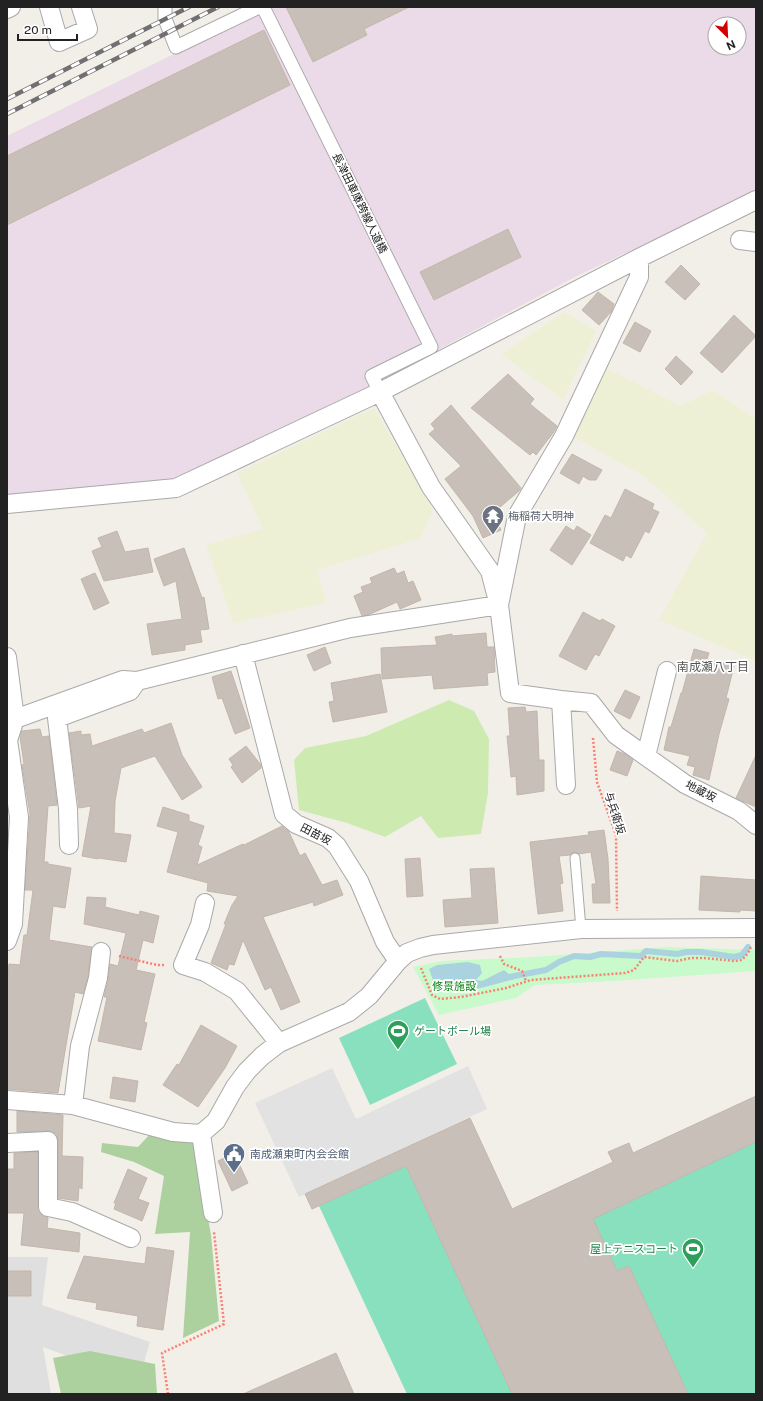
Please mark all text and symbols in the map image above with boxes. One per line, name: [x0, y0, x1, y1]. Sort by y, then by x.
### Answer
scale bar: [18, 16, 77, 42]
north arrow: [707, 16, 747, 56]
text: 20 m: [24, 23, 52, 37]
text: N: [725, 38, 737, 52]
street label: 長津田車庫跨線人道橋: [330, 151, 390, 255]
temple icon: 梅稲荷大明神: [480, 503, 506, 536]
place label: 梅稲荷大明神: [508, 510, 574, 522]
district label: 南成瀬八丁目: [677, 660, 749, 674]
street label: 地蔵坂: [684, 778, 718, 804]
street label: 与兵衛坂: [602, 790, 628, 836]
street label: 田苗坂: [299, 821, 333, 847]
park label: 修景施設: [432, 980, 476, 992]
sports icon: ゲートボール場: [385, 1018, 411, 1051]
place label: ゲートボール場: [414, 1025, 491, 1037]
public building icon: 南成瀬東町内会会館: [221, 1141, 247, 1174]
place label: 南成瀬東町内会会館: [250, 1148, 349, 1160]
sports icon: 屋上テニスコート: [680, 1236, 706, 1269]
place label: 屋上テニスコート: [590, 1243, 678, 1255]

